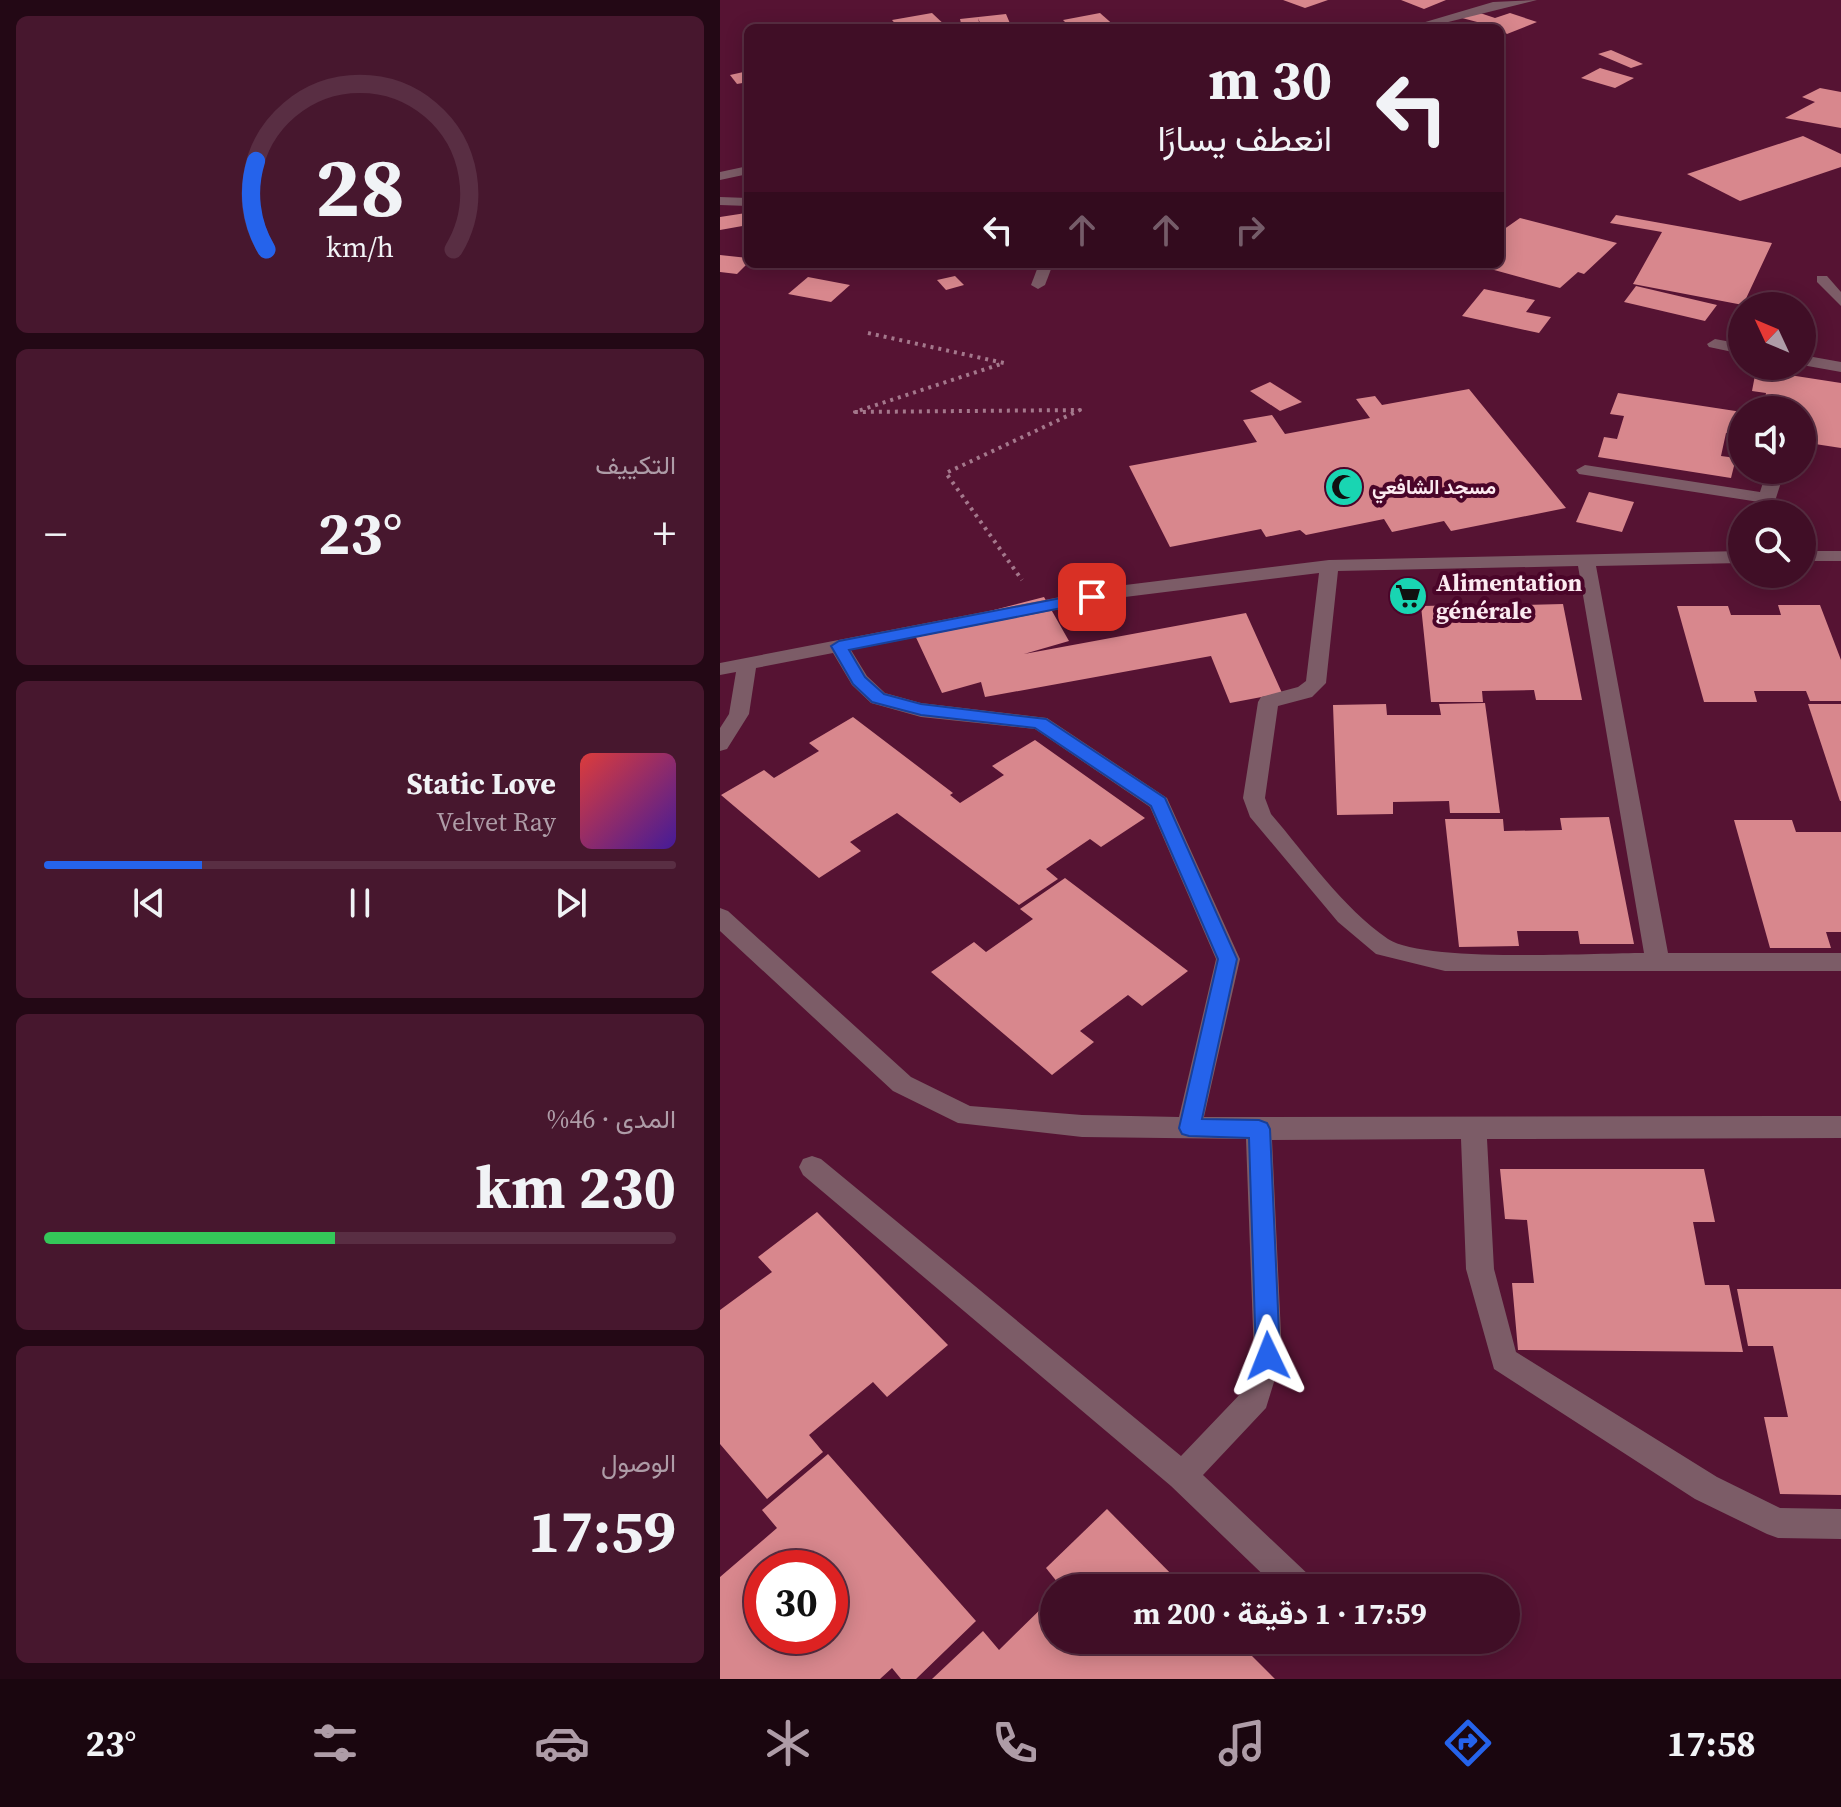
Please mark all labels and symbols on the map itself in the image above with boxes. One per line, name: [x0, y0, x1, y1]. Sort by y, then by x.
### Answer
north arrow: [1728, 292, 1816, 380]
mosque icon: مسجد الشافعي: [1323, 466, 1365, 508]
place label: مسجد الشافعي: [1372, 473, 1496, 504]
pin: [1058, 563, 1126, 631]
place label: Alimentation générale: [1436, 566, 1583, 627]
supermarket icon: Alimentation générale: [1387, 575, 1429, 617]
position arrow: [1226, 1314, 1310, 1398]
speed limit sign: 30: [744, 1550, 848, 1654]

